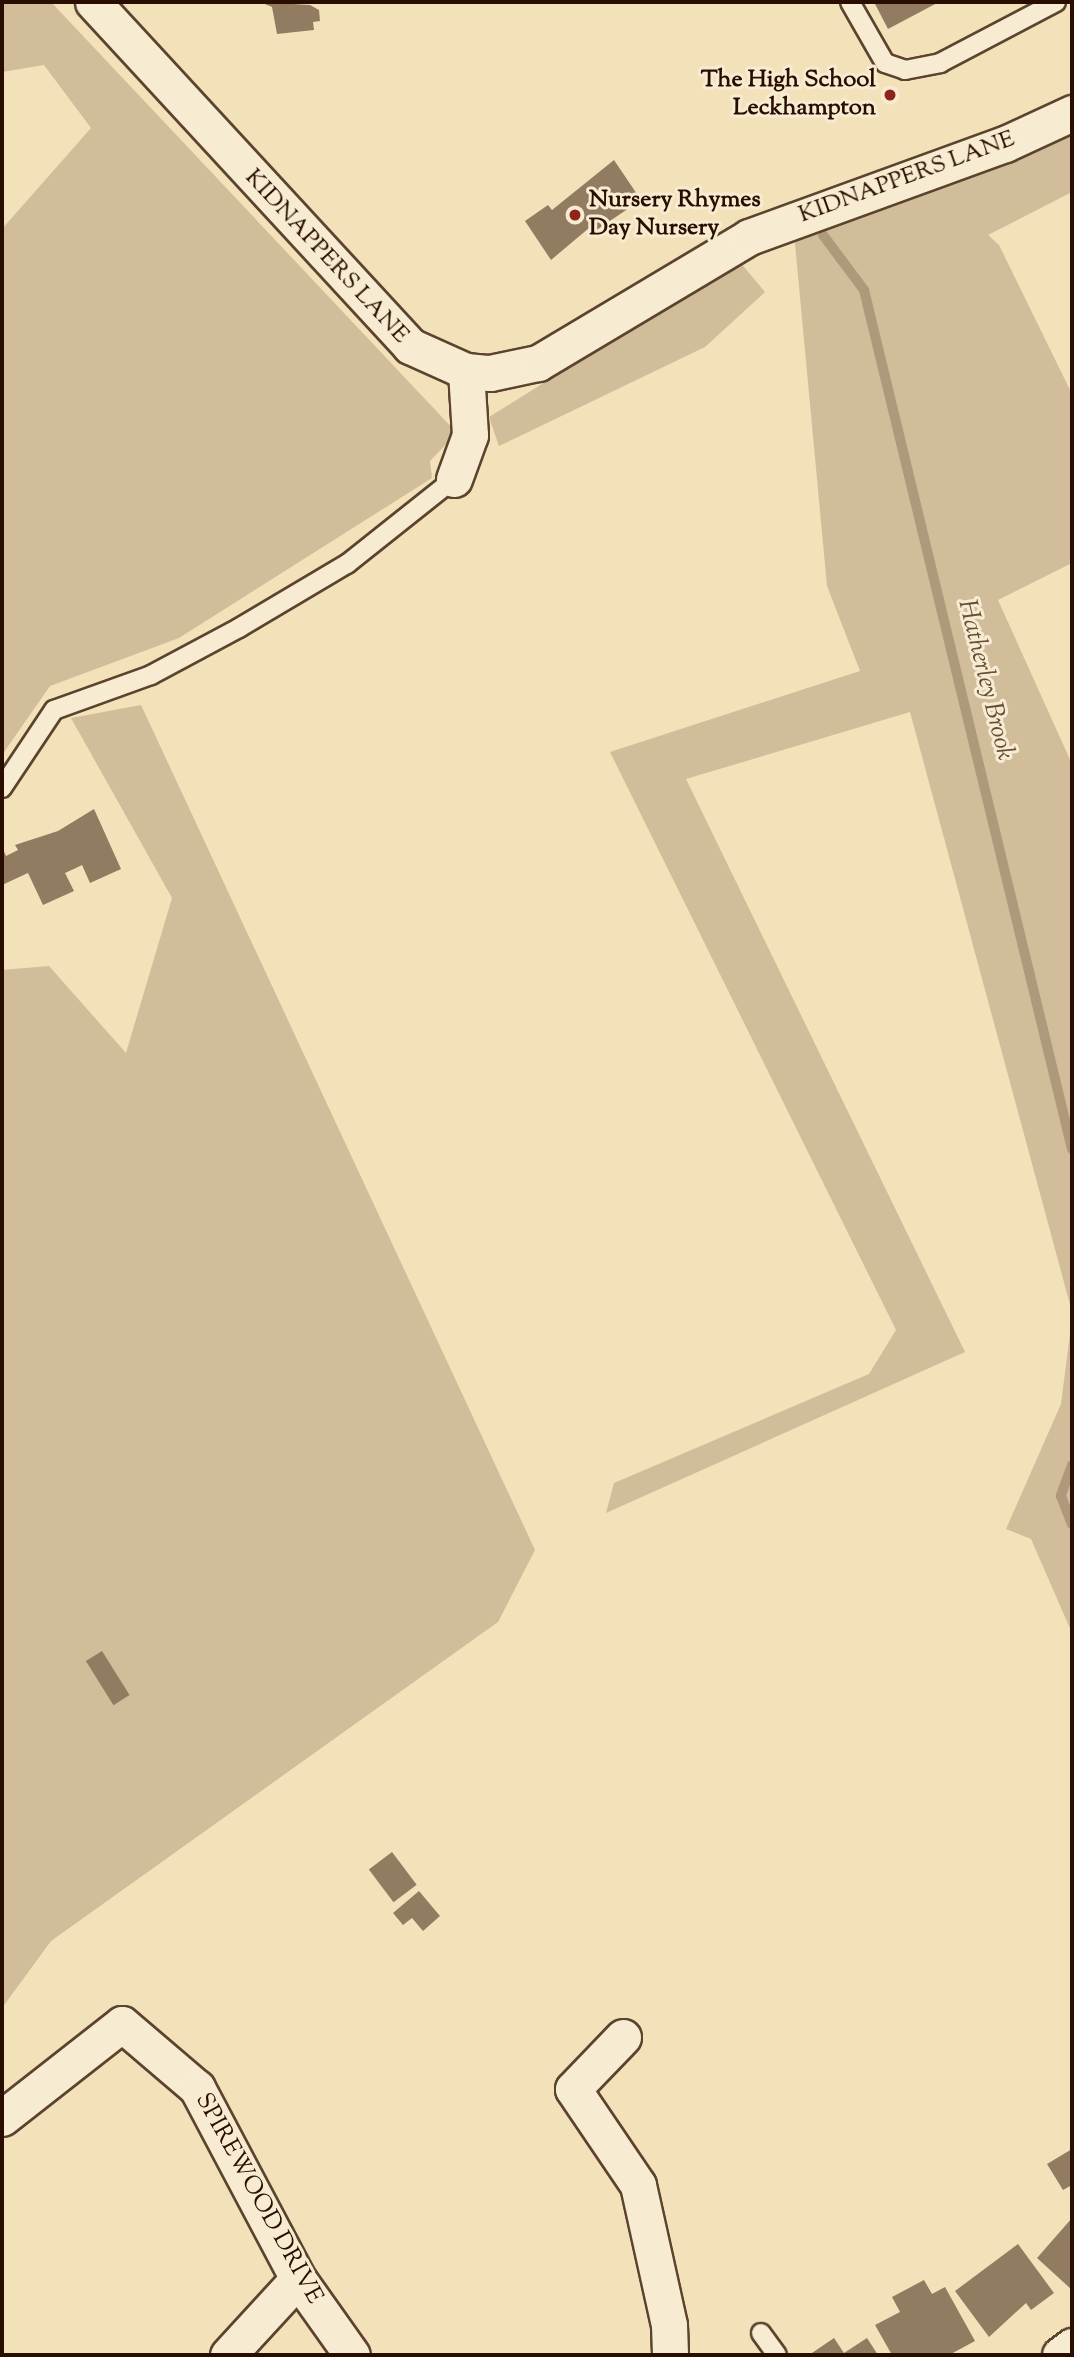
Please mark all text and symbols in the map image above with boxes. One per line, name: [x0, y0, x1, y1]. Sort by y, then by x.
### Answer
place label: The High School Leckhampton: [701, 67, 876, 123]
marker: The High School Leckhampton: [882, 87, 898, 103]
street label: KIDNAPPERS LANE: [795, 126, 1019, 230]
street label: KIDNAPPERS LANE: [238, 164, 414, 350]
place label: Nursery Rhymes Day Nursery: [589, 187, 761, 243]
marker: Nursery Rhymes Day Nursery: [567, 207, 583, 223]
water label: Hatherley Brook: [950, 597, 1020, 763]
street label: SPIREWOOD DRIVE: [188, 2089, 328, 2309]

